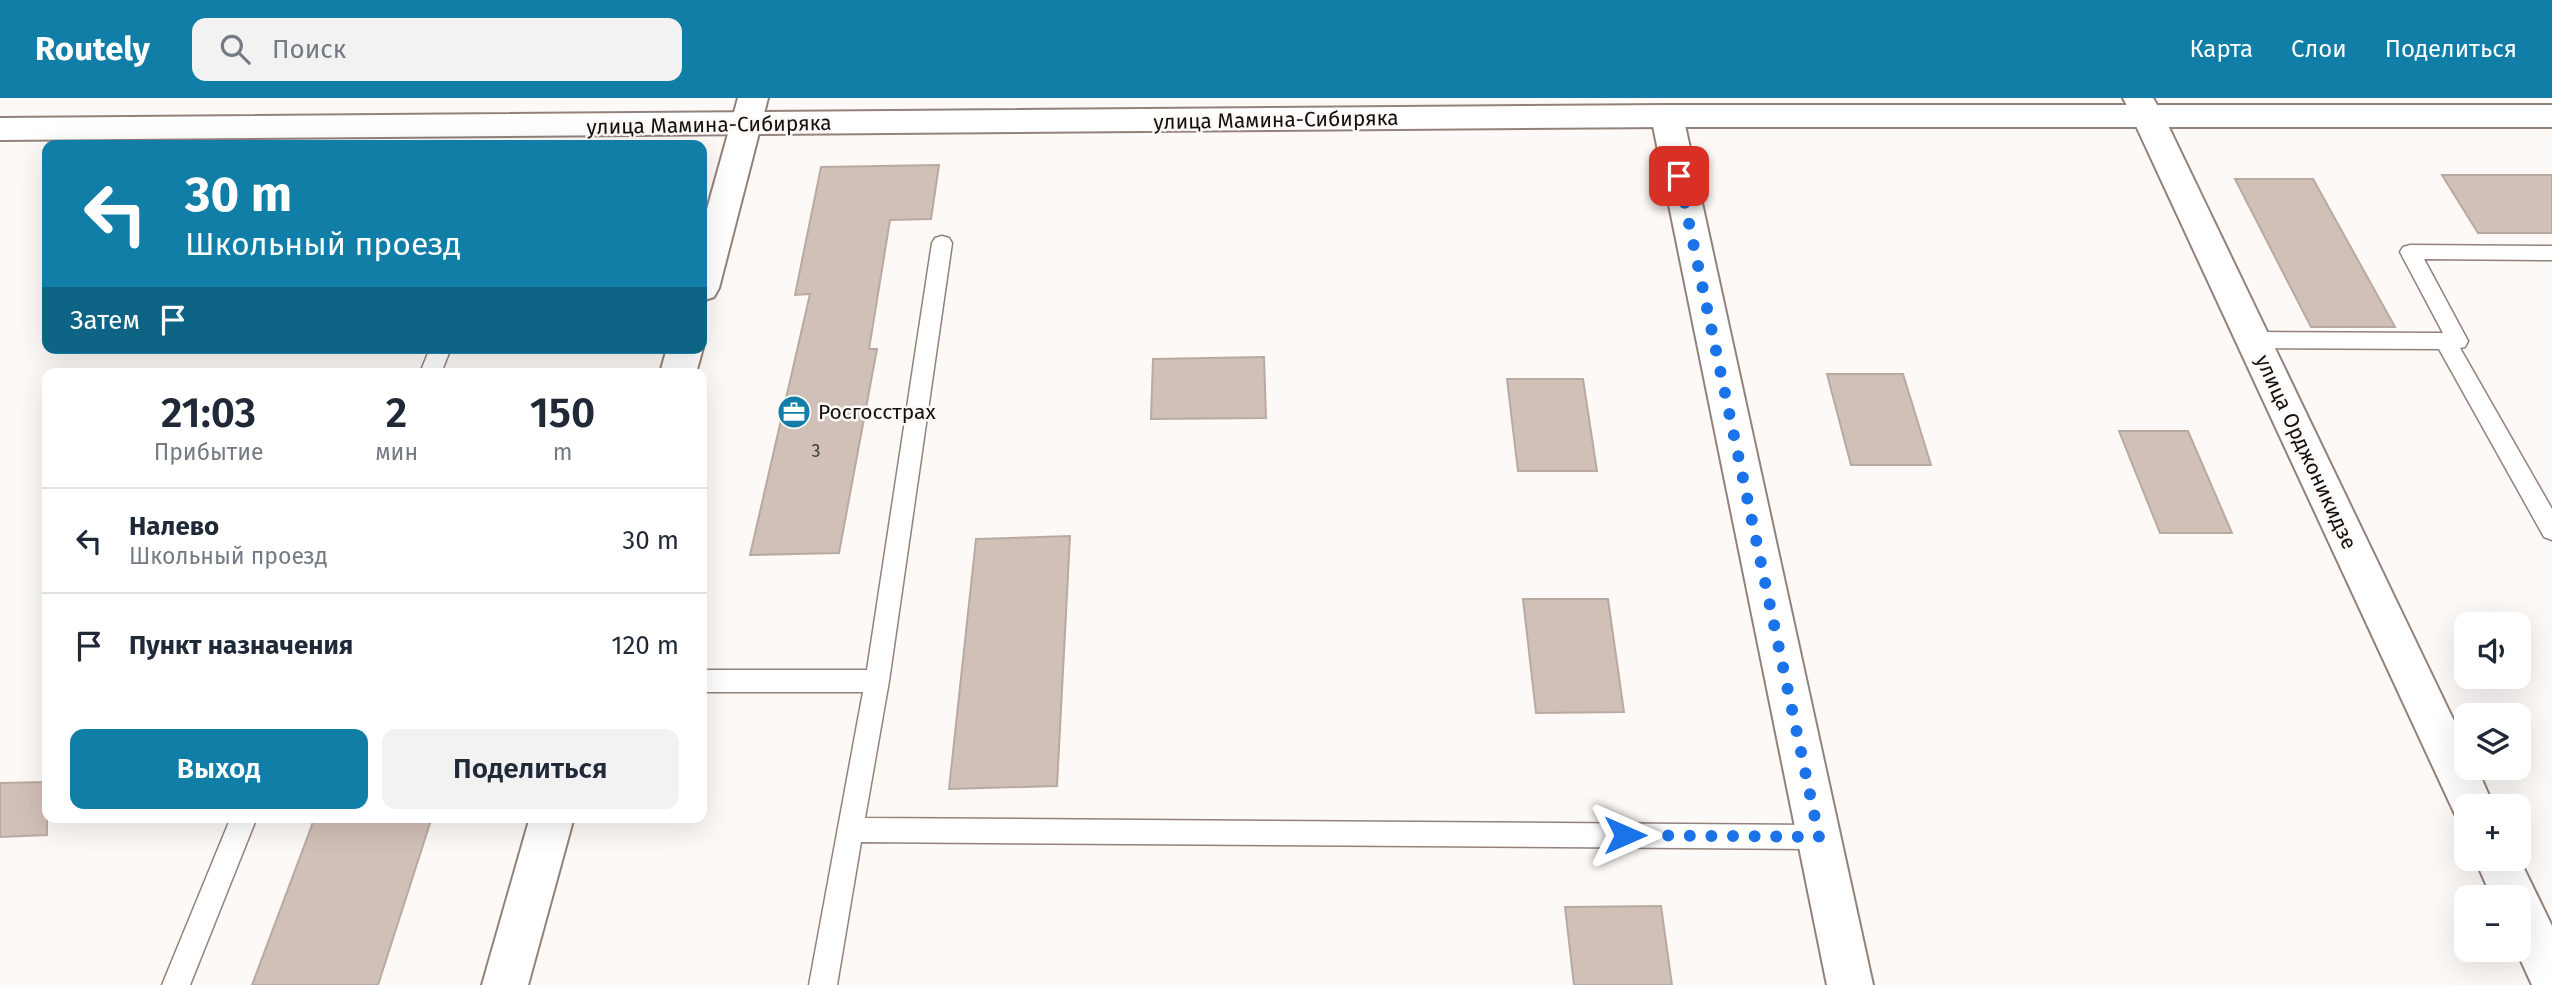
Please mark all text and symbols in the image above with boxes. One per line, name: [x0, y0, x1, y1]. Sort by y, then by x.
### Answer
search box: [192, 18, 682, 81]
text: Routely: [35, 29, 150, 69]
icon: search: [216, 30, 254, 68]
text: Поиск: [272, 34, 346, 65]
text: Карта: [2189, 35, 2253, 63]
text: Слои: [2291, 35, 2347, 63]
text: Поделиться: [2385, 35, 2517, 63]
street label: улица Мамина-Сибиряка: [1153, 105, 1399, 135]
street label: улица Мамина-Сибиряка: [586, 110, 832, 140]
pin: [1649, 146, 1709, 206]
icon: arrive: [1660, 157, 1698, 195]
text: 30 m: [185, 165, 292, 224]
icon: left: [70, 168, 161, 259]
text: Школьный проезд: [185, 225, 461, 263]
icon: arrive: [154, 301, 192, 339]
text: Затем: [70, 305, 140, 336]
street label: улица Орджоникидзе: [2249, 350, 2363, 554]
text: 21:03: [161, 388, 256, 438]
text: 2: [386, 388, 407, 438]
text: 150: [530, 388, 595, 438]
office icon: Росгосстрах: [775, 393, 813, 431]
place label: Росгосстрах: [818, 399, 936, 425]
text: Прибытие: [154, 438, 264, 466]
text: мин: [375, 438, 418, 466]
text: m: [553, 438, 572, 466]
house number: 3: [812, 440, 820, 462]
text: Налево: [129, 511, 219, 542]
icon: left: [70, 522, 108, 560]
text: 30 m: [622, 525, 679, 556]
text: Школьный проезд: [129, 542, 327, 570]
map controls: [2454, 612, 2531, 962]
button: sound: [2454, 612, 2531, 689]
icon: arrive: [70, 627, 108, 665]
text: Пункт назначения: [129, 630, 353, 661]
text: 120 m: [611, 630, 679, 661]
button: layers: [2454, 703, 2531, 780]
button: Выход: [70, 729, 368, 809]
button: Поделиться: [382, 729, 679, 809]
button: +: [2454, 794, 2531, 871]
position arrow: [1588, 798, 1662, 872]
button: −: [2454, 885, 2531, 962]

